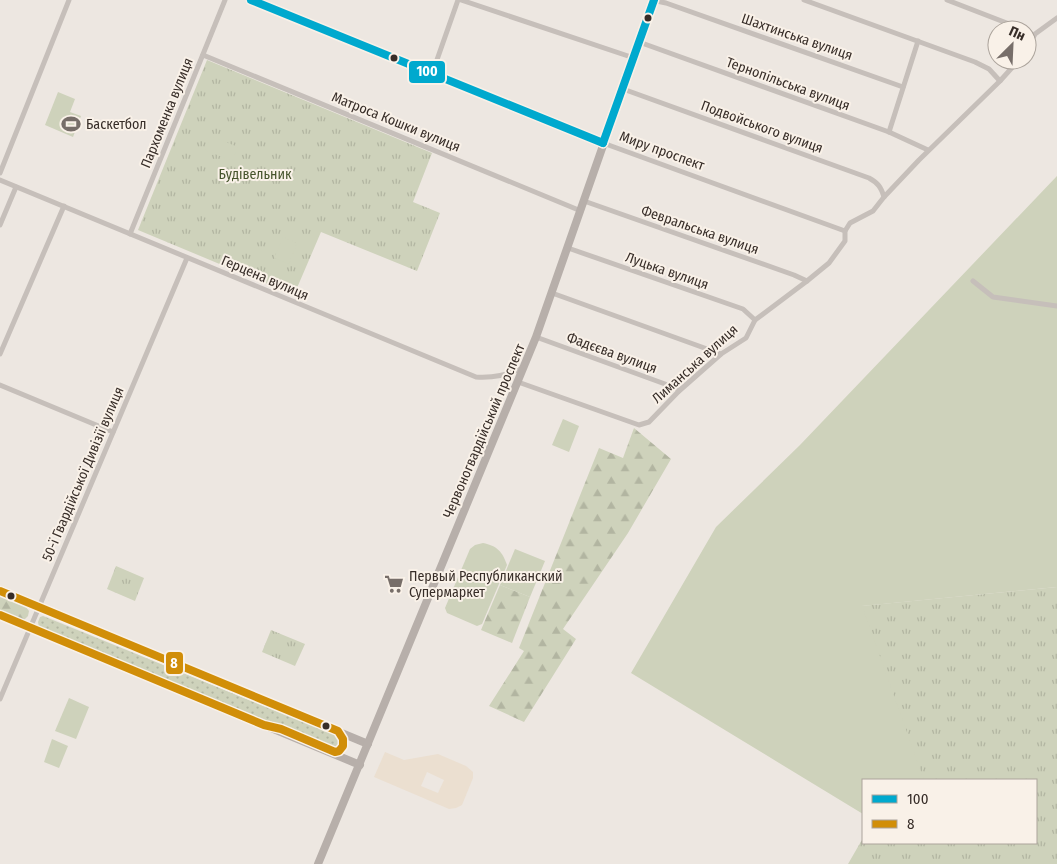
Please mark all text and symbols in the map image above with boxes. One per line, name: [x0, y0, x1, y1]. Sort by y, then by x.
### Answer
street label: Шахтинська вулиця: [739, 10, 855, 64]
unlabelled marker: [643, 13, 653, 23]
north arrow: [987, 20, 1037, 70]
text: Пн: [1006, 23, 1028, 45]
unlabelled marker: [389, 53, 399, 63]
street label: Тернопільська вулиця: [724, 54, 852, 114]
street label: Пархоменка вулиця: [137, 55, 197, 171]
line badge: 100: [408, 60, 446, 84]
text: 100: [416, 63, 438, 80]
street label: Матроса Кошки вулиця: [329, 88, 463, 156]
street label: Подвойського вулиця: [699, 97, 825, 157]
sports icon: Баскетбол: [60, 113, 82, 135]
place label: Баскетбол: [86, 116, 146, 133]
street label: Миру проспект: [617, 128, 707, 174]
park label: Будівельник: [219, 166, 292, 183]
street label: Февральська вулиця: [639, 202, 761, 258]
street label: Луцька вулиця: [623, 249, 711, 293]
street label: Герцена вулиця: [219, 252, 311, 304]
street label: Лиманська вулиця: [649, 321, 741, 407]
street label: Фадєєва вулиця: [564, 329, 660, 377]
street label: Червоногвардійський проспект: [439, 341, 529, 521]
street label: 50-ї Гвардійської Дивізії вулиця: [38, 384, 128, 564]
place label: Первый Республиканский Супермаркет: [409, 568, 563, 601]
supermarket icon: Первый Республиканский Супермаркет: [383, 573, 405, 595]
unlabelled marker: [6, 591, 16, 601]
line badge: 8: [165, 651, 184, 675]
text: 8: [170, 655, 178, 672]
unlabelled marker: [321, 721, 331, 731]
legend: [862, 779, 1037, 844]
text: 100: [907, 790, 928, 808]
text: 8: [907, 815, 915, 833]

